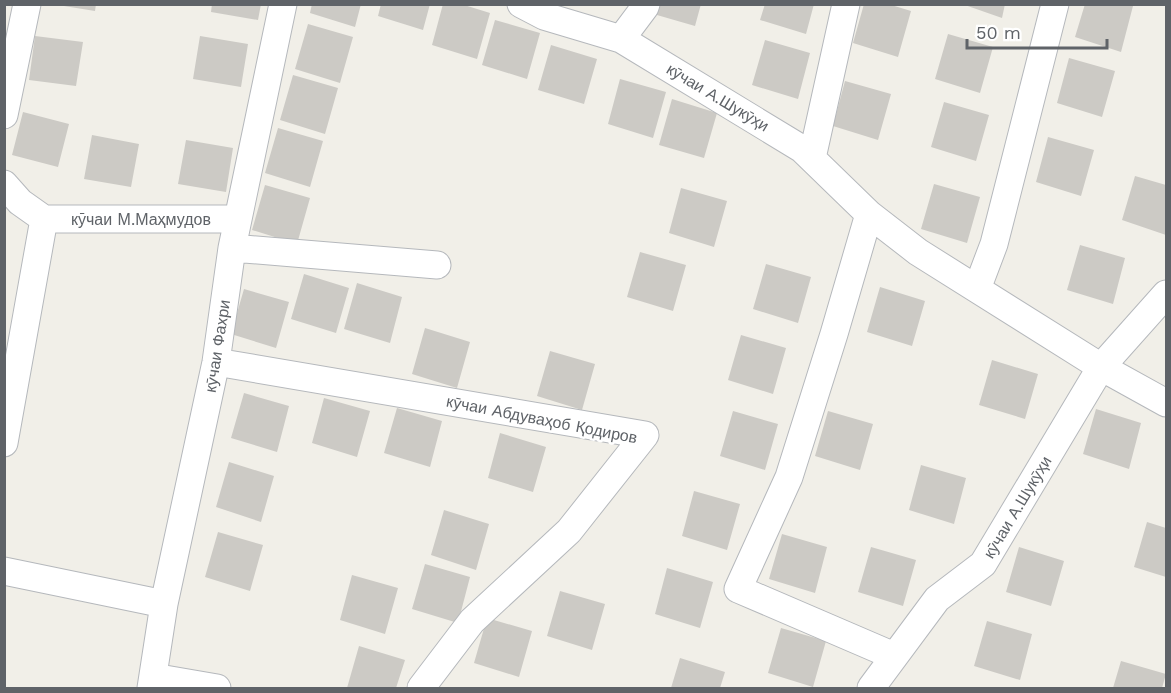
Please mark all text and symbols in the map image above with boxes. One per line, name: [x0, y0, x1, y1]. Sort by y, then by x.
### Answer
scale bar: [967, 12, 1106, 50]
text: 50 m: [976, 22, 1021, 43]
street label: кӯчаи А.Шукӯҳи: [663, 59, 772, 135]
street label: кӯчаи М.Маҳмудов: [71, 210, 211, 229]
street label: кӯчаи Фахри: [201, 298, 234, 394]
street label: кӯчаи Абдуваҳоб Қодиров: [445, 392, 639, 447]
street label: кӯчаи А.Шукӯҳи: [979, 453, 1055, 562]

